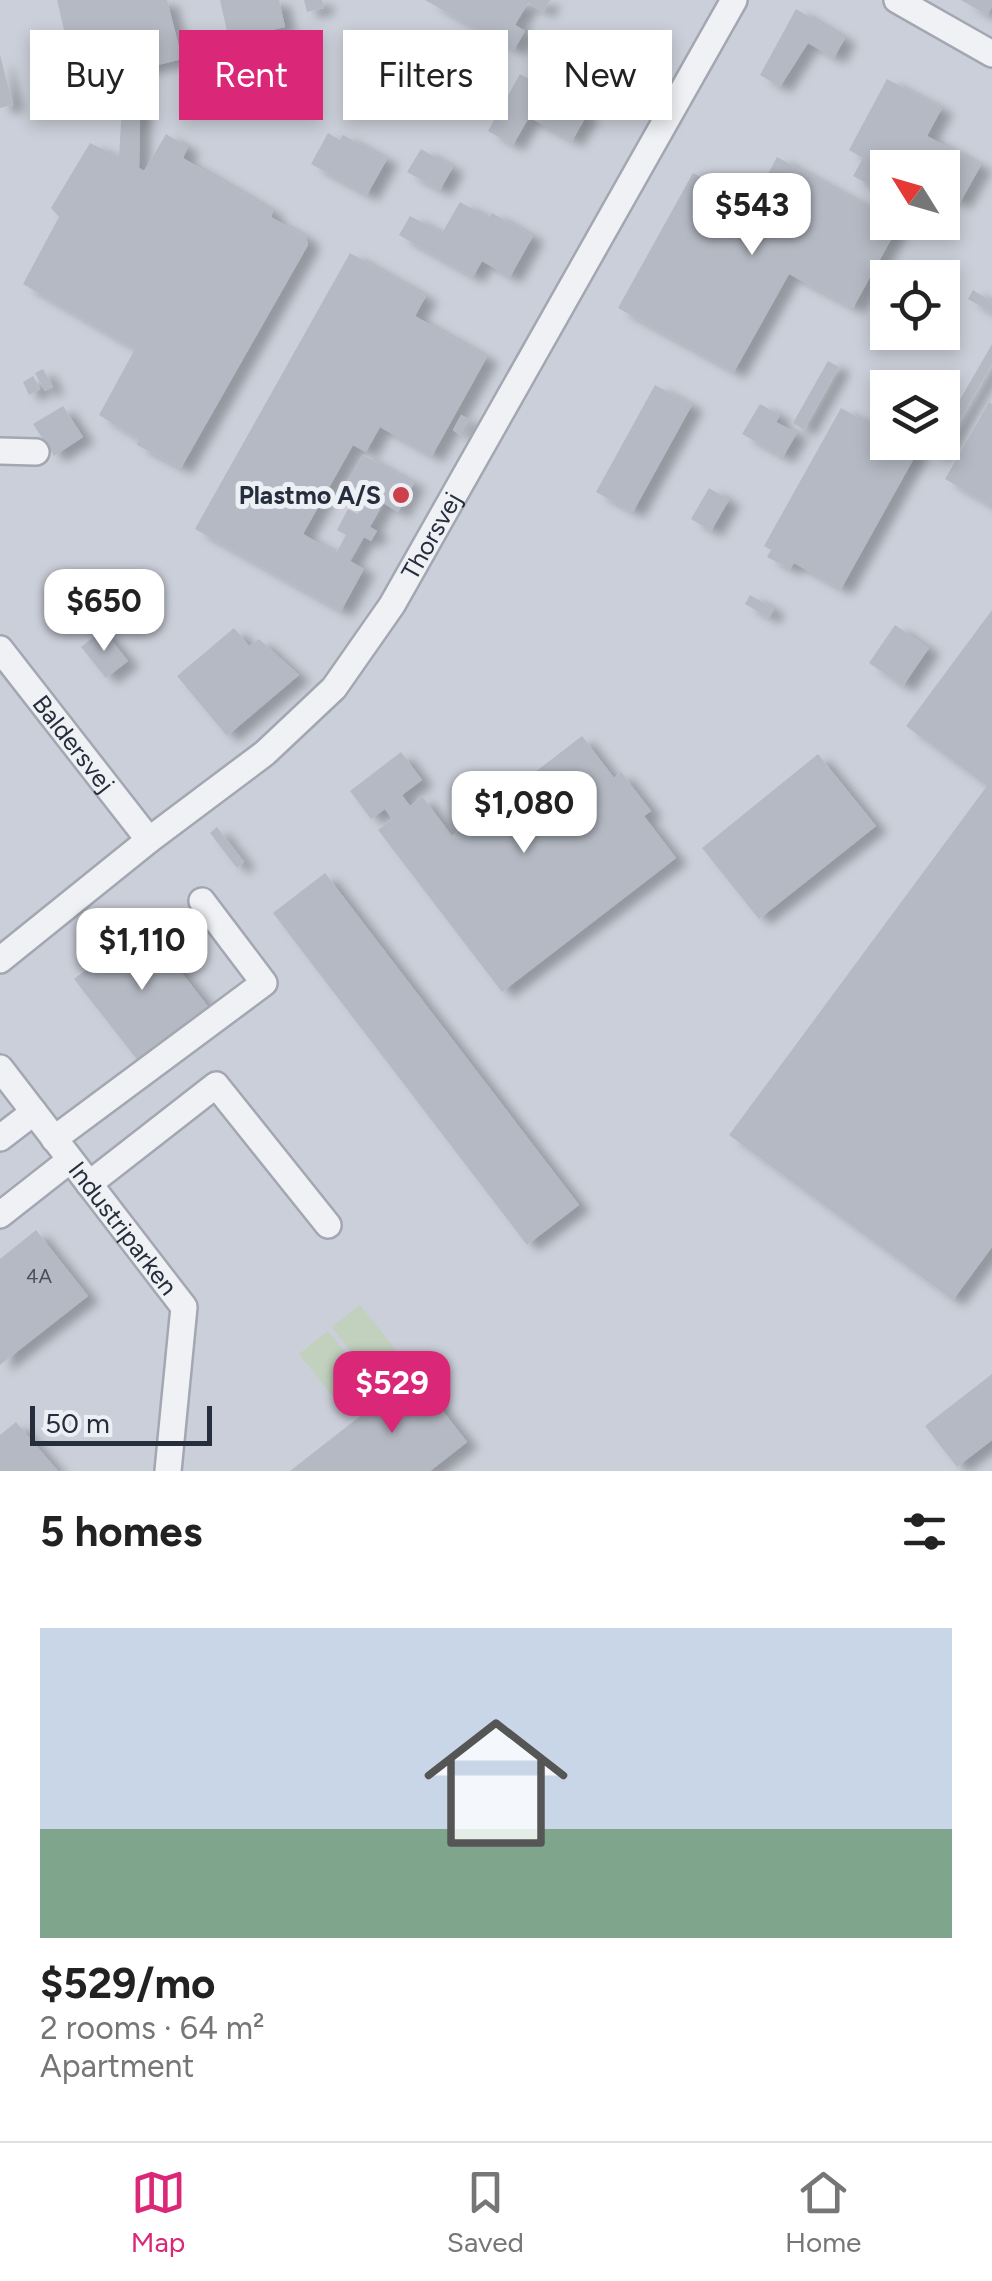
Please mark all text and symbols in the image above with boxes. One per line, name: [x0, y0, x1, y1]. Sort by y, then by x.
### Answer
chip: Buy: [30, 30, 159, 120]
chip: Rent: [179, 30, 323, 120]
chip: Filters: [343, 30, 508, 120]
chip: New: [528, 30, 672, 120]
north arrow: [870, 150, 960, 240]
map controls: [870, 150, 960, 460]
pin: $543: [693, 173, 811, 258]
text: $543: [715, 186, 789, 224]
button: locate: [870, 260, 960, 350]
button: layers: [870, 370, 960, 460]
place label: Plastmo A/S: [239, 480, 381, 510]
marker: Plastmo A/S: [390, 484, 412, 506]
street label: Thorsvej: [395, 487, 468, 585]
pin: $650: [45, 569, 163, 654]
text: $650: [66, 582, 142, 620]
street label: Baldersvej: [27, 689, 121, 798]
pin: $1,080: [443, 771, 605, 856]
text: $1,080: [474, 784, 574, 822]
pin: $1,110: [61, 908, 223, 993]
text: $1,110: [98, 921, 186, 959]
street label: Industriparken: [62, 1155, 184, 1301]
house number: 4A: [26, 1264, 52, 1288]
pin: $529: [333, 1351, 451, 1436]
text: $529: [355, 1364, 429, 1402]
scale bar: [30, 1401, 212, 1446]
text: 50 m: [45, 1406, 110, 1440]
icon: filters: [897, 1504, 952, 1559]
text: 5 homes: [40, 1506, 202, 1557]
icon: home: [406, 1693, 586, 1873]
text: $529/mo: [40, 1958, 216, 2009]
text: 2 rooms · 64 m²: [40, 2009, 264, 2047]
text: Apartment: [40, 2047, 194, 2085]
tab: Map: [131, 2165, 186, 2259]
tab: Saved: [447, 2165, 524, 2259]
tab: Home: [785, 2165, 861, 2259]

